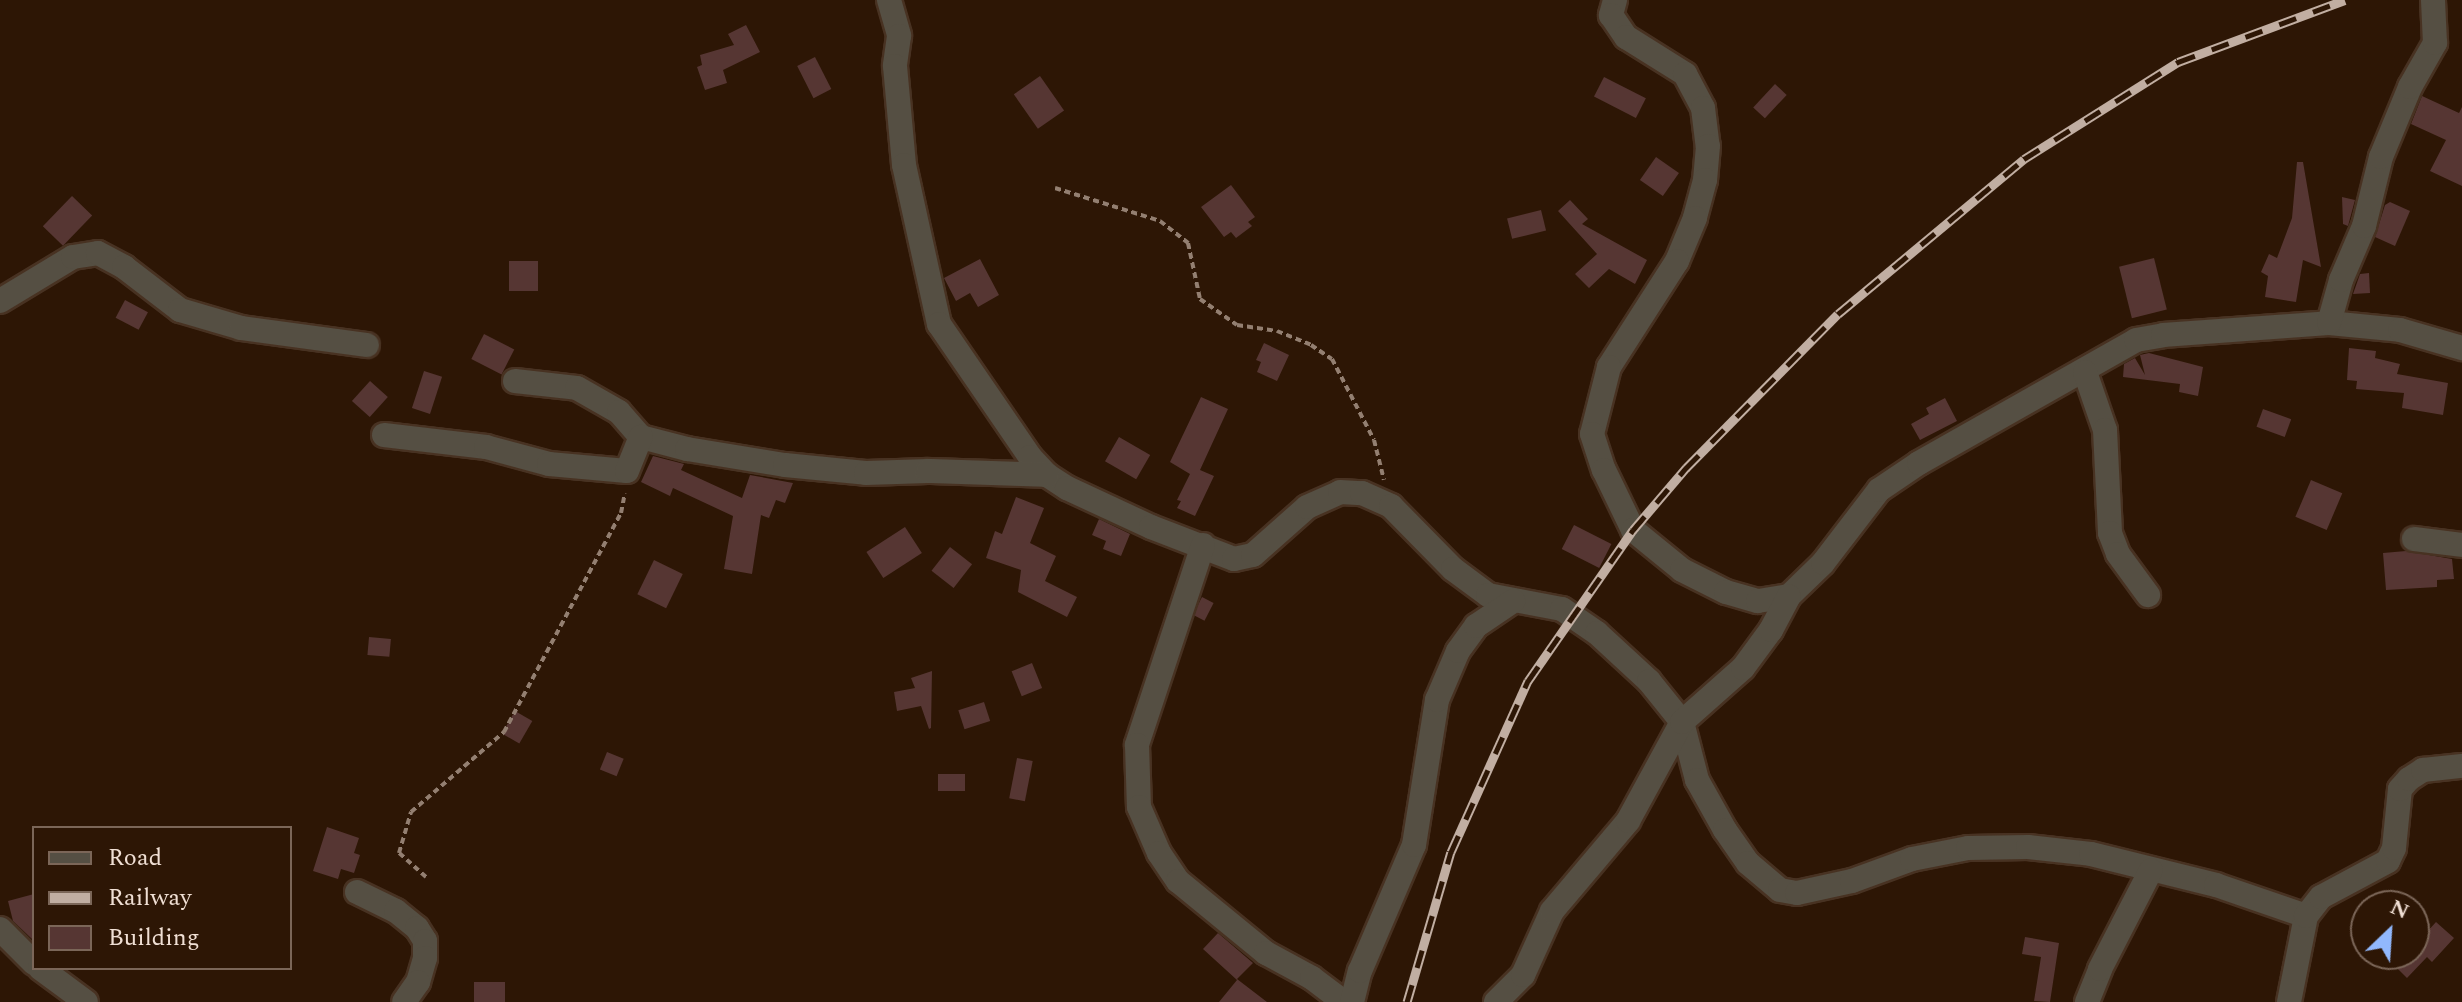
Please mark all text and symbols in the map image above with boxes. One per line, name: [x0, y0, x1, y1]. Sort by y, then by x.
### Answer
legend: [32, 826, 292, 970]
text: Road: [108, 840, 162, 876]
text: Railway: [108, 880, 192, 916]
north arrow: [2350, 890, 2430, 970]
text: N: [2384, 891, 2415, 928]
text: Building: [108, 920, 200, 956]

